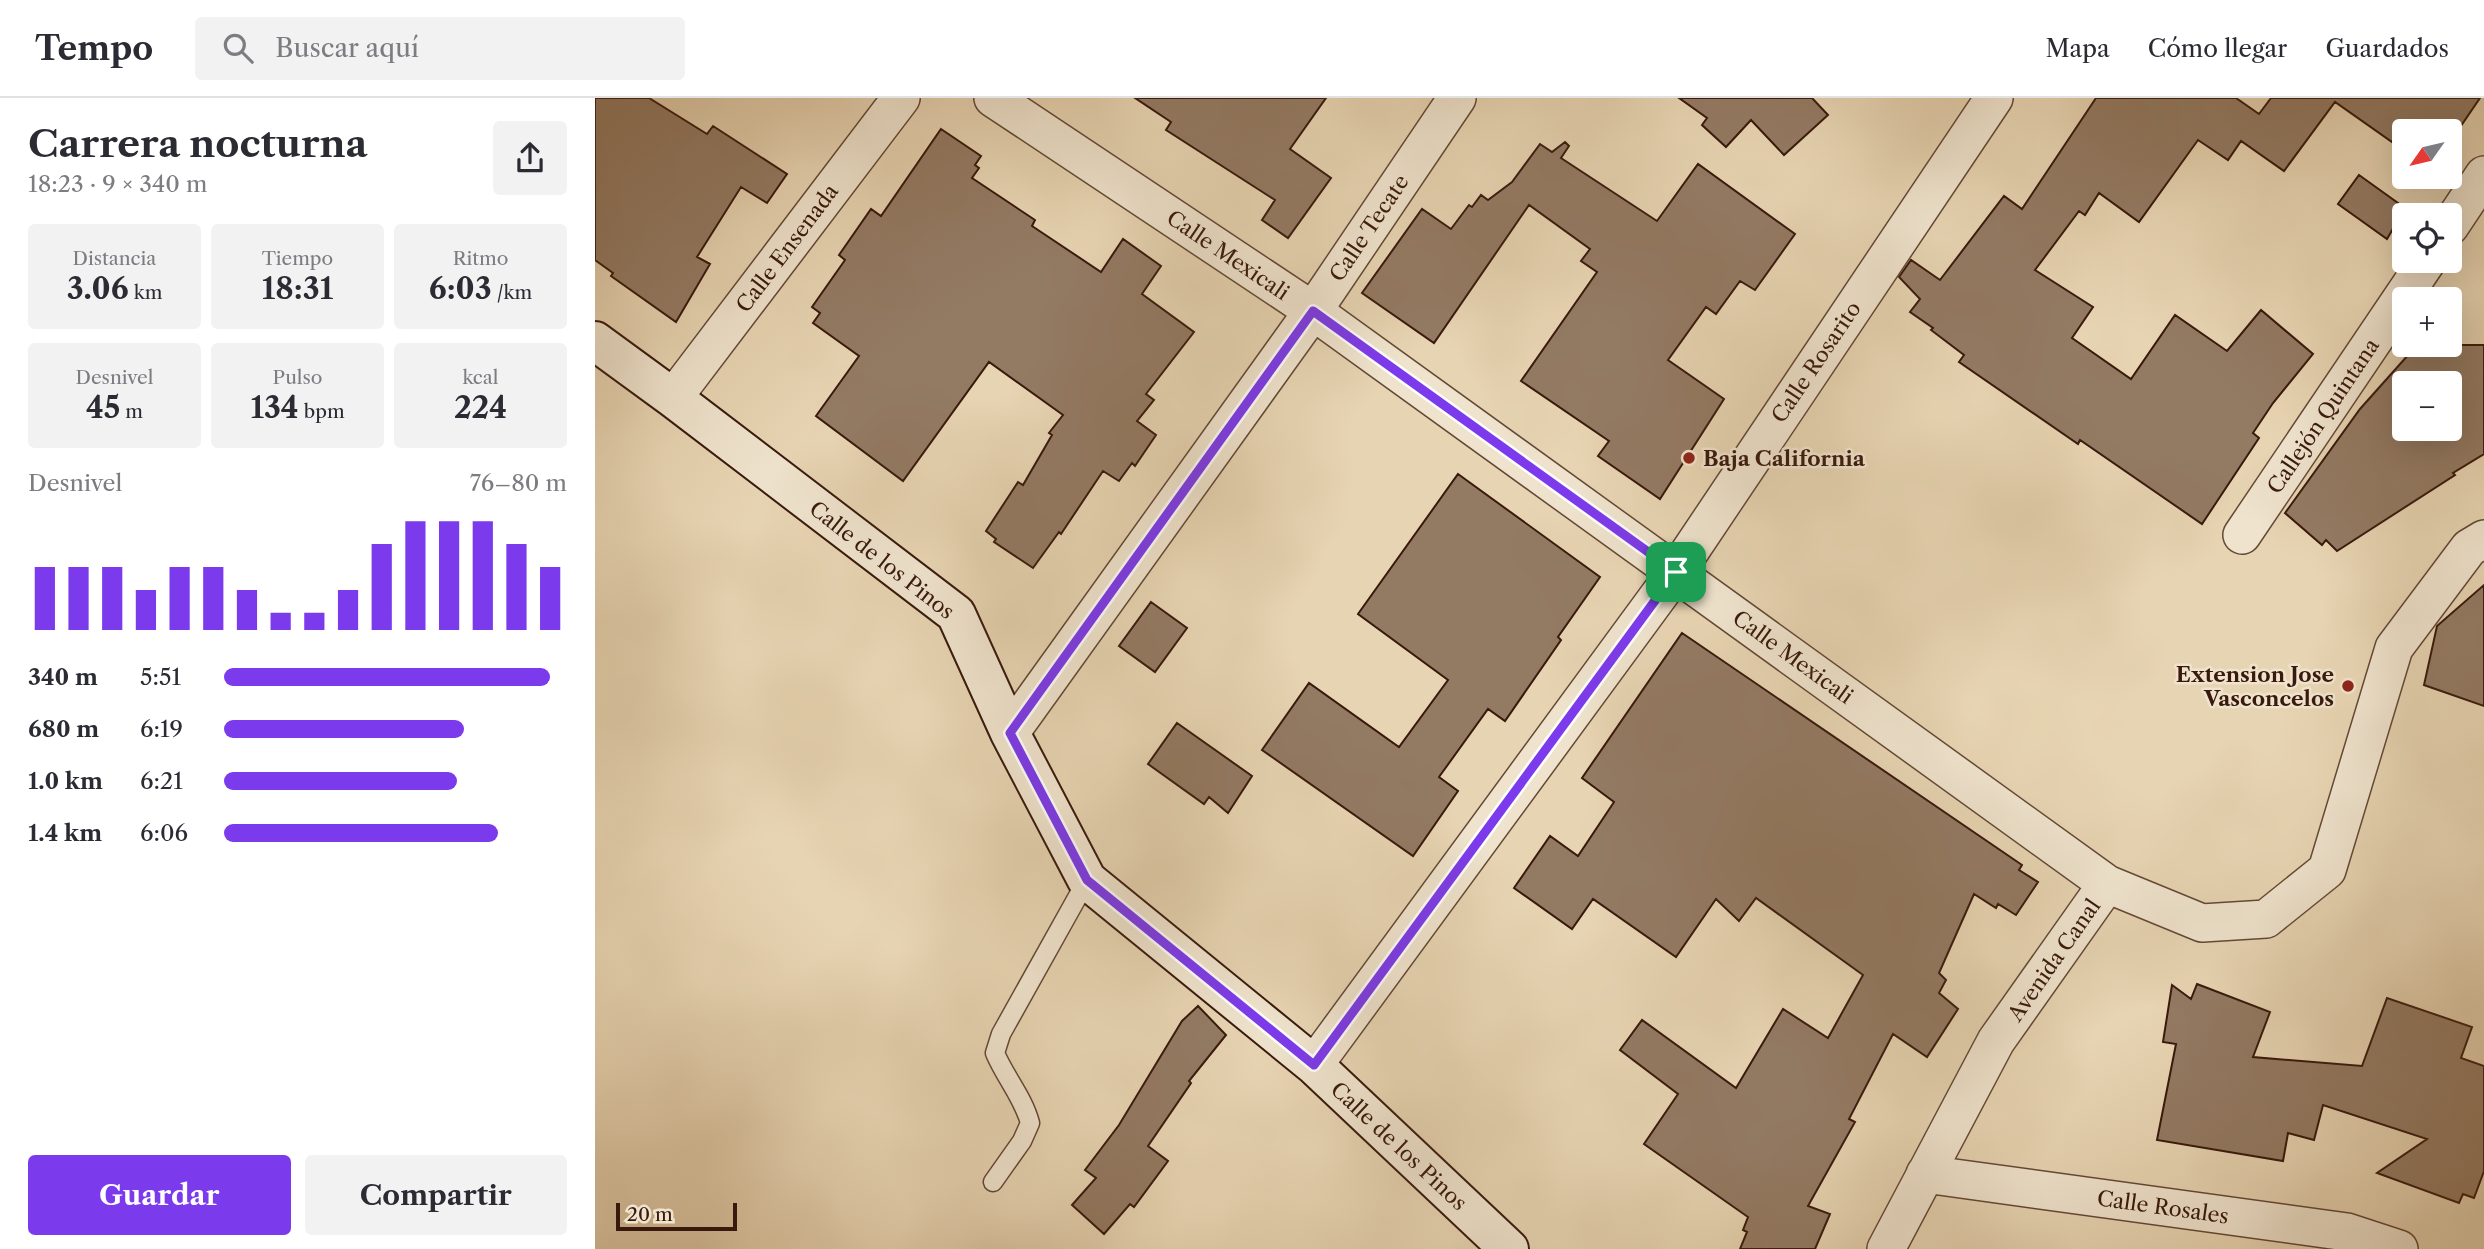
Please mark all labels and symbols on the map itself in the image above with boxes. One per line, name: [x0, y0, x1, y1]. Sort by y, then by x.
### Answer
north arrow: [2392, 119, 2462, 189]
street label: Calle Tecate: [1324, 170, 1414, 286]
street label: Calle Ensenada: [731, 178, 844, 317]
street label: Calle Mexicali: [1162, 205, 1294, 305]
street label: Calle Rosarito: [1766, 297, 1866, 427]
street label: Callejón Quintana: [2262, 333, 2385, 498]
place label: Baja California: [1703, 446, 1866, 471]
marker: Baja California: [1681, 450, 1697, 466]
street label: Calle de los Pinos: [805, 496, 959, 624]
pin: [1646, 542, 1706, 602]
street label: Calle Mexicali: [1728, 605, 1858, 709]
place label: Extension Jose Vasconcelos: [2176, 662, 2334, 711]
marker: Extension Jose Vasconcelos: [2340, 678, 2356, 694]
street label: Avenida Canal: [2002, 894, 2105, 1027]
street label: Calle de los Pinos: [1326, 1077, 1472, 1215]
street label: Calle Rosales: [2096, 1185, 2230, 1229]
scale bar: [616, 1200, 737, 1232]

